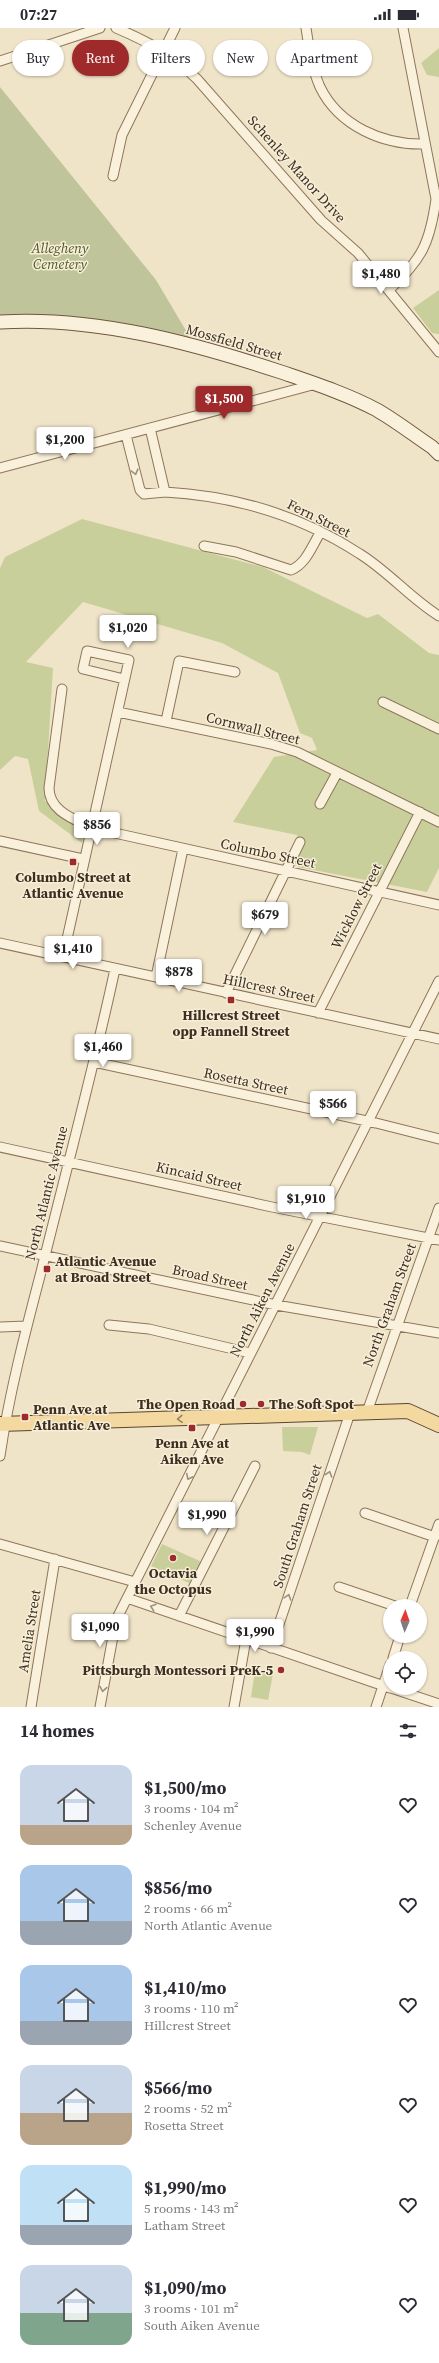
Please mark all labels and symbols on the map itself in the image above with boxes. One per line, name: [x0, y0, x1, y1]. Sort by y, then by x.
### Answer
street label: Schenley Manor Drive: [243, 111, 351, 227]
park label: Allegheny Cemetery: [30, 238, 89, 274]
pin: $1,480: [348, 261, 414, 295]
street label: Mossfield Street: [184, 319, 285, 365]
pin: $1,500: [191, 386, 257, 420]
pin: $1,200: [32, 427, 98, 461]
one-way arrow: [131, 469, 139, 475]
street label: Fern Street: [284, 494, 355, 542]
pin: $1,020: [95, 615, 161, 649]
street label: Cornwall Street: [204, 707, 302, 749]
pin: $856: [73, 812, 121, 846]
street label: Columbo Street: [219, 833, 318, 873]
marker: Columbo Street at Atlantic Avenue: [68, 857, 78, 867]
street label: Wicklow Street: [326, 859, 386, 952]
place label: Columbo Street at Atlantic Avenue: [15, 867, 132, 903]
pin: $679: [241, 902, 289, 936]
pin: $1,410: [40, 936, 106, 970]
pin: $878: [155, 959, 203, 993]
street label: Hillcrest Street: [221, 969, 317, 1008]
marker: Hillcrest Street opp Fannell Street: [226, 995, 236, 1005]
place label: Hillcrest Street opp Fannell Street: [172, 1005, 291, 1041]
pin: $1,460: [70, 1034, 136, 1068]
street label: Rosetta Street: [202, 1062, 290, 1100]
pin: $566: [309, 1091, 357, 1125]
street label: North Atlantic Avenue: [20, 1124, 72, 1262]
street label: Kincaid Street: [154, 1156, 244, 1196]
pin: $1,910: [273, 1186, 339, 1220]
street label: North Aiken Avenue: [225, 1239, 299, 1361]
street label: North Graham Street: [357, 1240, 421, 1370]
place label: Atlantic Avenue at Broad Street: [55, 1251, 156, 1287]
street label: Broad Street: [170, 1259, 250, 1295]
marker: Atlantic Avenue at Broad Street: [42, 1264, 52, 1274]
place label: The Open Road: [137, 1394, 236, 1414]
place label: The Soft Spot: [269, 1394, 355, 1414]
place label: Penn Ave at Atlantic Ave: [33, 1399, 110, 1435]
marker: The Open Road: [238, 1399, 248, 1409]
marker: The Soft Spot: [256, 1399, 266, 1409]
marker: Penn Ave at Atlantic Ave: [20, 1412, 30, 1422]
one-way arrow: [177, 1415, 183, 1423]
marker: Penn Ave at Aiken Ave: [187, 1423, 197, 1433]
place label: Penn Ave at Aiken Ave: [155, 1433, 230, 1469]
street label: South Graham Street: [268, 1461, 327, 1590]
one-way arrow: [325, 1471, 333, 1478]
one-way arrow: [186, 1473, 194, 1480]
pin: $1,990: [174, 1502, 240, 1536]
marker: Octavia the Octopus: [168, 1553, 178, 1563]
place label: Octavia the Octopus: [134, 1563, 212, 1599]
street label: Amelia Street: [13, 1588, 46, 1674]
one-way arrow: [283, 1594, 292, 1601]
north arrow: [383, 1599, 427, 1643]
one-way arrow: [149, 1603, 156, 1612]
pin: $1,090: [67, 1614, 133, 1648]
pin: $1,990: [222, 1619, 288, 1653]
place label: Pittsburgh Montessori PreK-5: [82, 1660, 273, 1680]
marker: Pittsburgh Montessori PreK-5: [276, 1665, 286, 1675]
one-way arrow: [100, 1686, 108, 1692]

